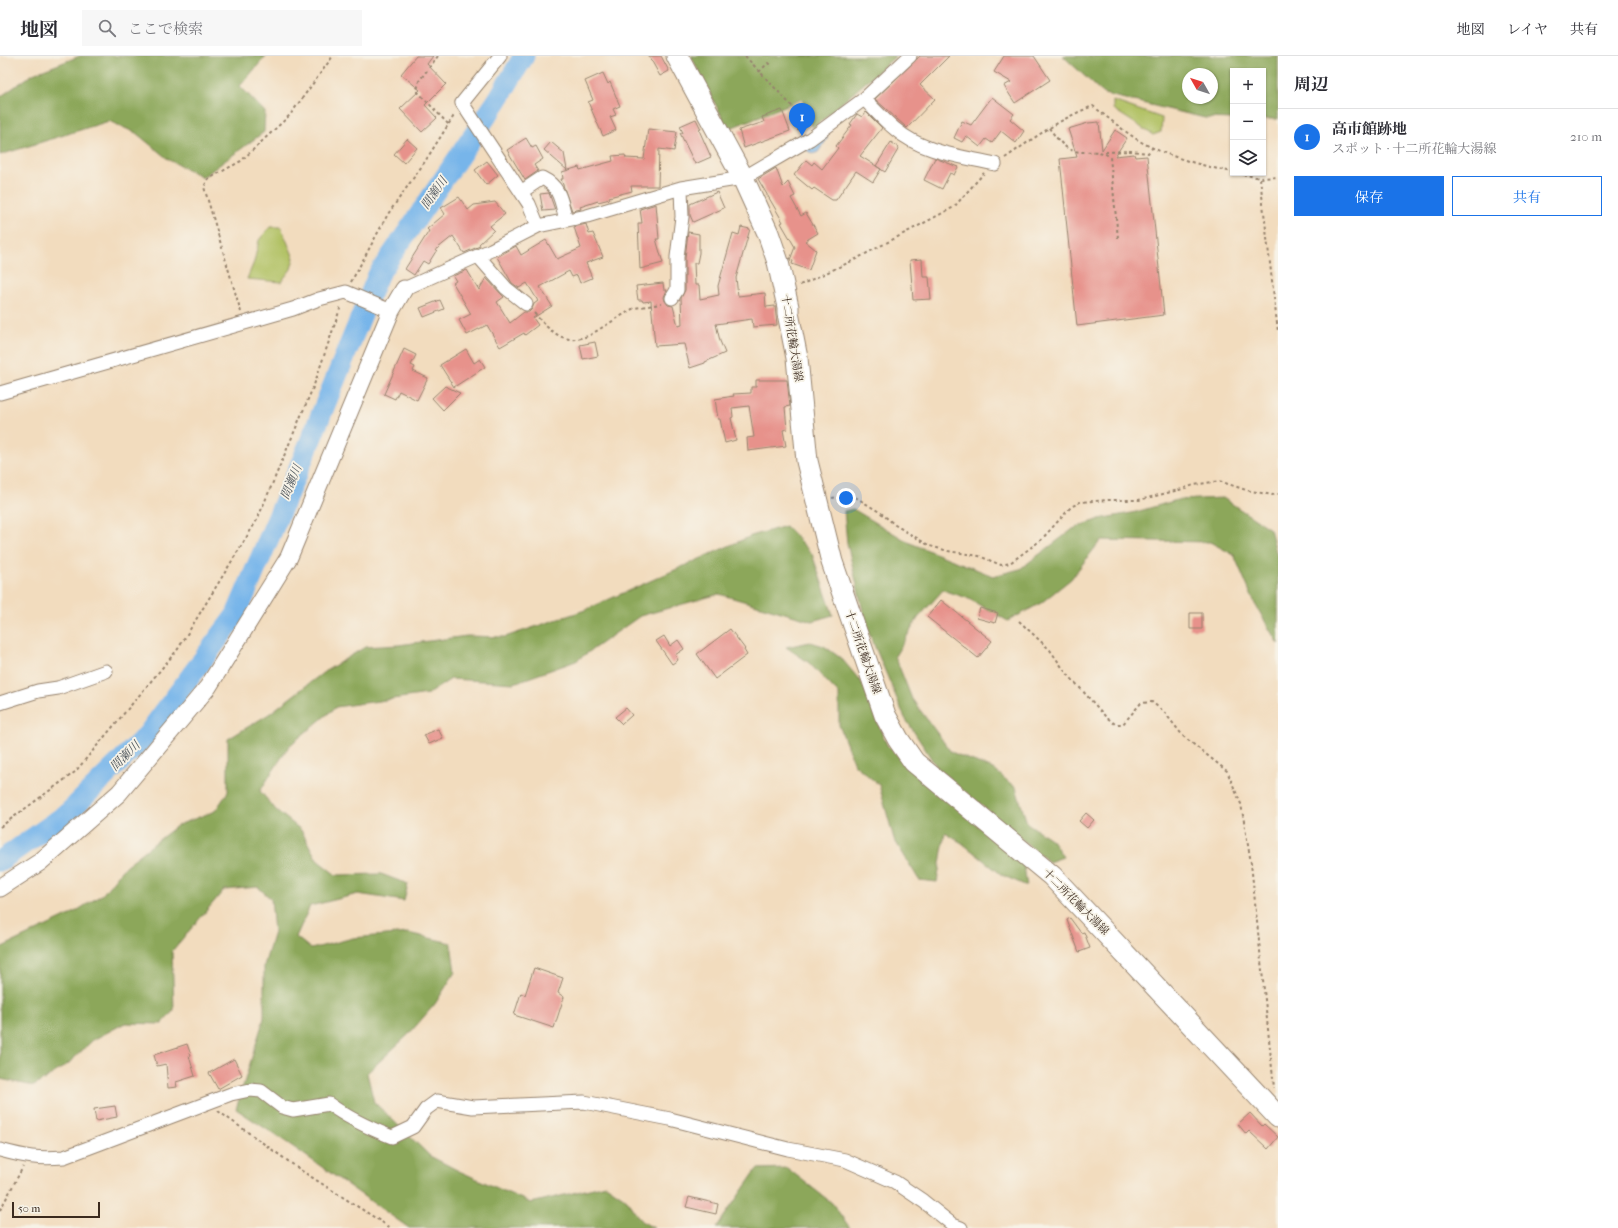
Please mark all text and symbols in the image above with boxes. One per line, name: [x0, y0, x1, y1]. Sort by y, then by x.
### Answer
search box: [82, 10, 362, 46]
icon: search: [96, 17, 118, 39]
text: 地図: [20, 19, 58, 41]
text: ここで検索: [128, 20, 203, 38]
text: 地図: [1457, 21, 1485, 38]
text: レイヤ: [1507, 21, 1548, 38]
text: 共有: [1570, 21, 1598, 38]
north arrow: [1182, 68, 1218, 104]
map controls: [1230, 68, 1266, 176]
button: +: [1230, 68, 1266, 104]
text: 周辺: [1294, 74, 1328, 94]
pin: 1: [789, 103, 815, 136]
button: −: [1230, 104, 1266, 140]
text: 高市館跡地: [1332, 120, 1407, 138]
text: 1: [1305, 129, 1309, 144]
text: 210 m: [1570, 129, 1602, 144]
button: layers: [1230, 140, 1266, 176]
text: スポット · 十二所花輪大湯線: [1332, 141, 1496, 156]
water label: 間瀬川: [418, 173, 451, 212]
button: 保存: [1294, 176, 1444, 216]
button: 共有: [1452, 176, 1602, 216]
street label: 十二所花輪大湯線: [779, 294, 805, 382]
water label: 間瀬川: [278, 461, 305, 501]
your location: [836, 488, 856, 508]
street label: 十二所花輪大湯線: [843, 608, 883, 696]
water label: 間瀬川: [107, 737, 144, 774]
street label: 十二所花輪大湯線: [1040, 866, 1112, 938]
scale bar: [12, 1200, 100, 1219]
text: 50 m: [18, 1202, 40, 1215]

